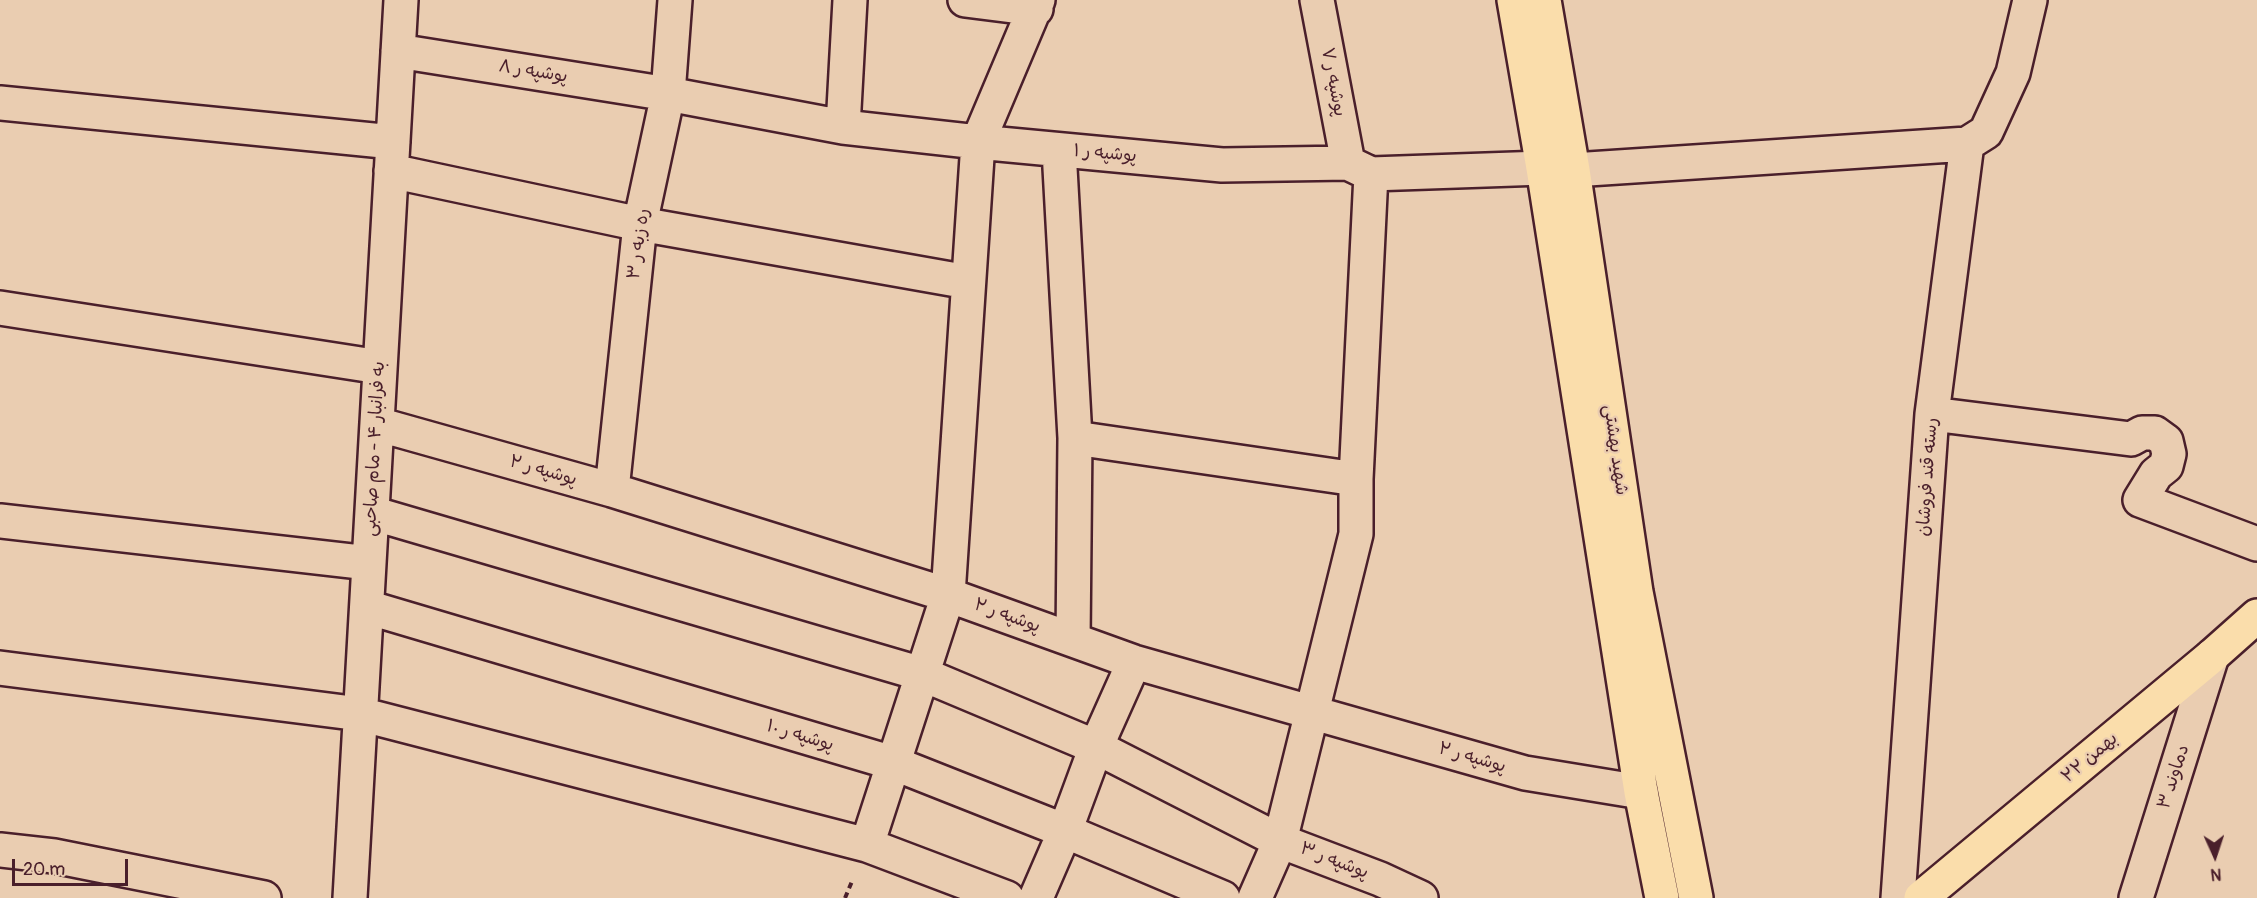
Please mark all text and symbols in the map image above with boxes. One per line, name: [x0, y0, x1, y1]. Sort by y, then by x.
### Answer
street label: پوشپه ر ۷: [1316, 46, 1350, 118]
street label: پوشپە ر ۸: [497, 56, 569, 88]
street label: ۱ پوشپه ر: [1072, 140, 1138, 168]
street label: ره زبه ر ۳: [623, 207, 655, 281]
street label: به فرانبار ۴ - مام صاحبی: [360, 361, 390, 537]
street label: شهید بهشتی: [1598, 403, 1632, 497]
street label: رسته قند فروشان: [1913, 417, 1943, 537]
street label: پوشپه ر ۲: [507, 451, 579, 491]
street label: پوشپه ر ۲: [971, 594, 1043, 638]
street label: پوشپه ر ۱۰: [764, 716, 836, 756]
street label: ۲۲ بهمن: [2057, 728, 2123, 788]
street label: پوشپه ر ۲: [1436, 738, 1508, 778]
street label: دماوند ۳: [2153, 742, 2195, 812]
north arrow: [2185, 826, 2245, 886]
street label: پوشپه ر ۳: [1297, 838, 1371, 884]
scale bar: [15, 847, 130, 885]
text: 20 m: [23, 858, 65, 881]
text: N: [2210, 864, 2222, 884]

